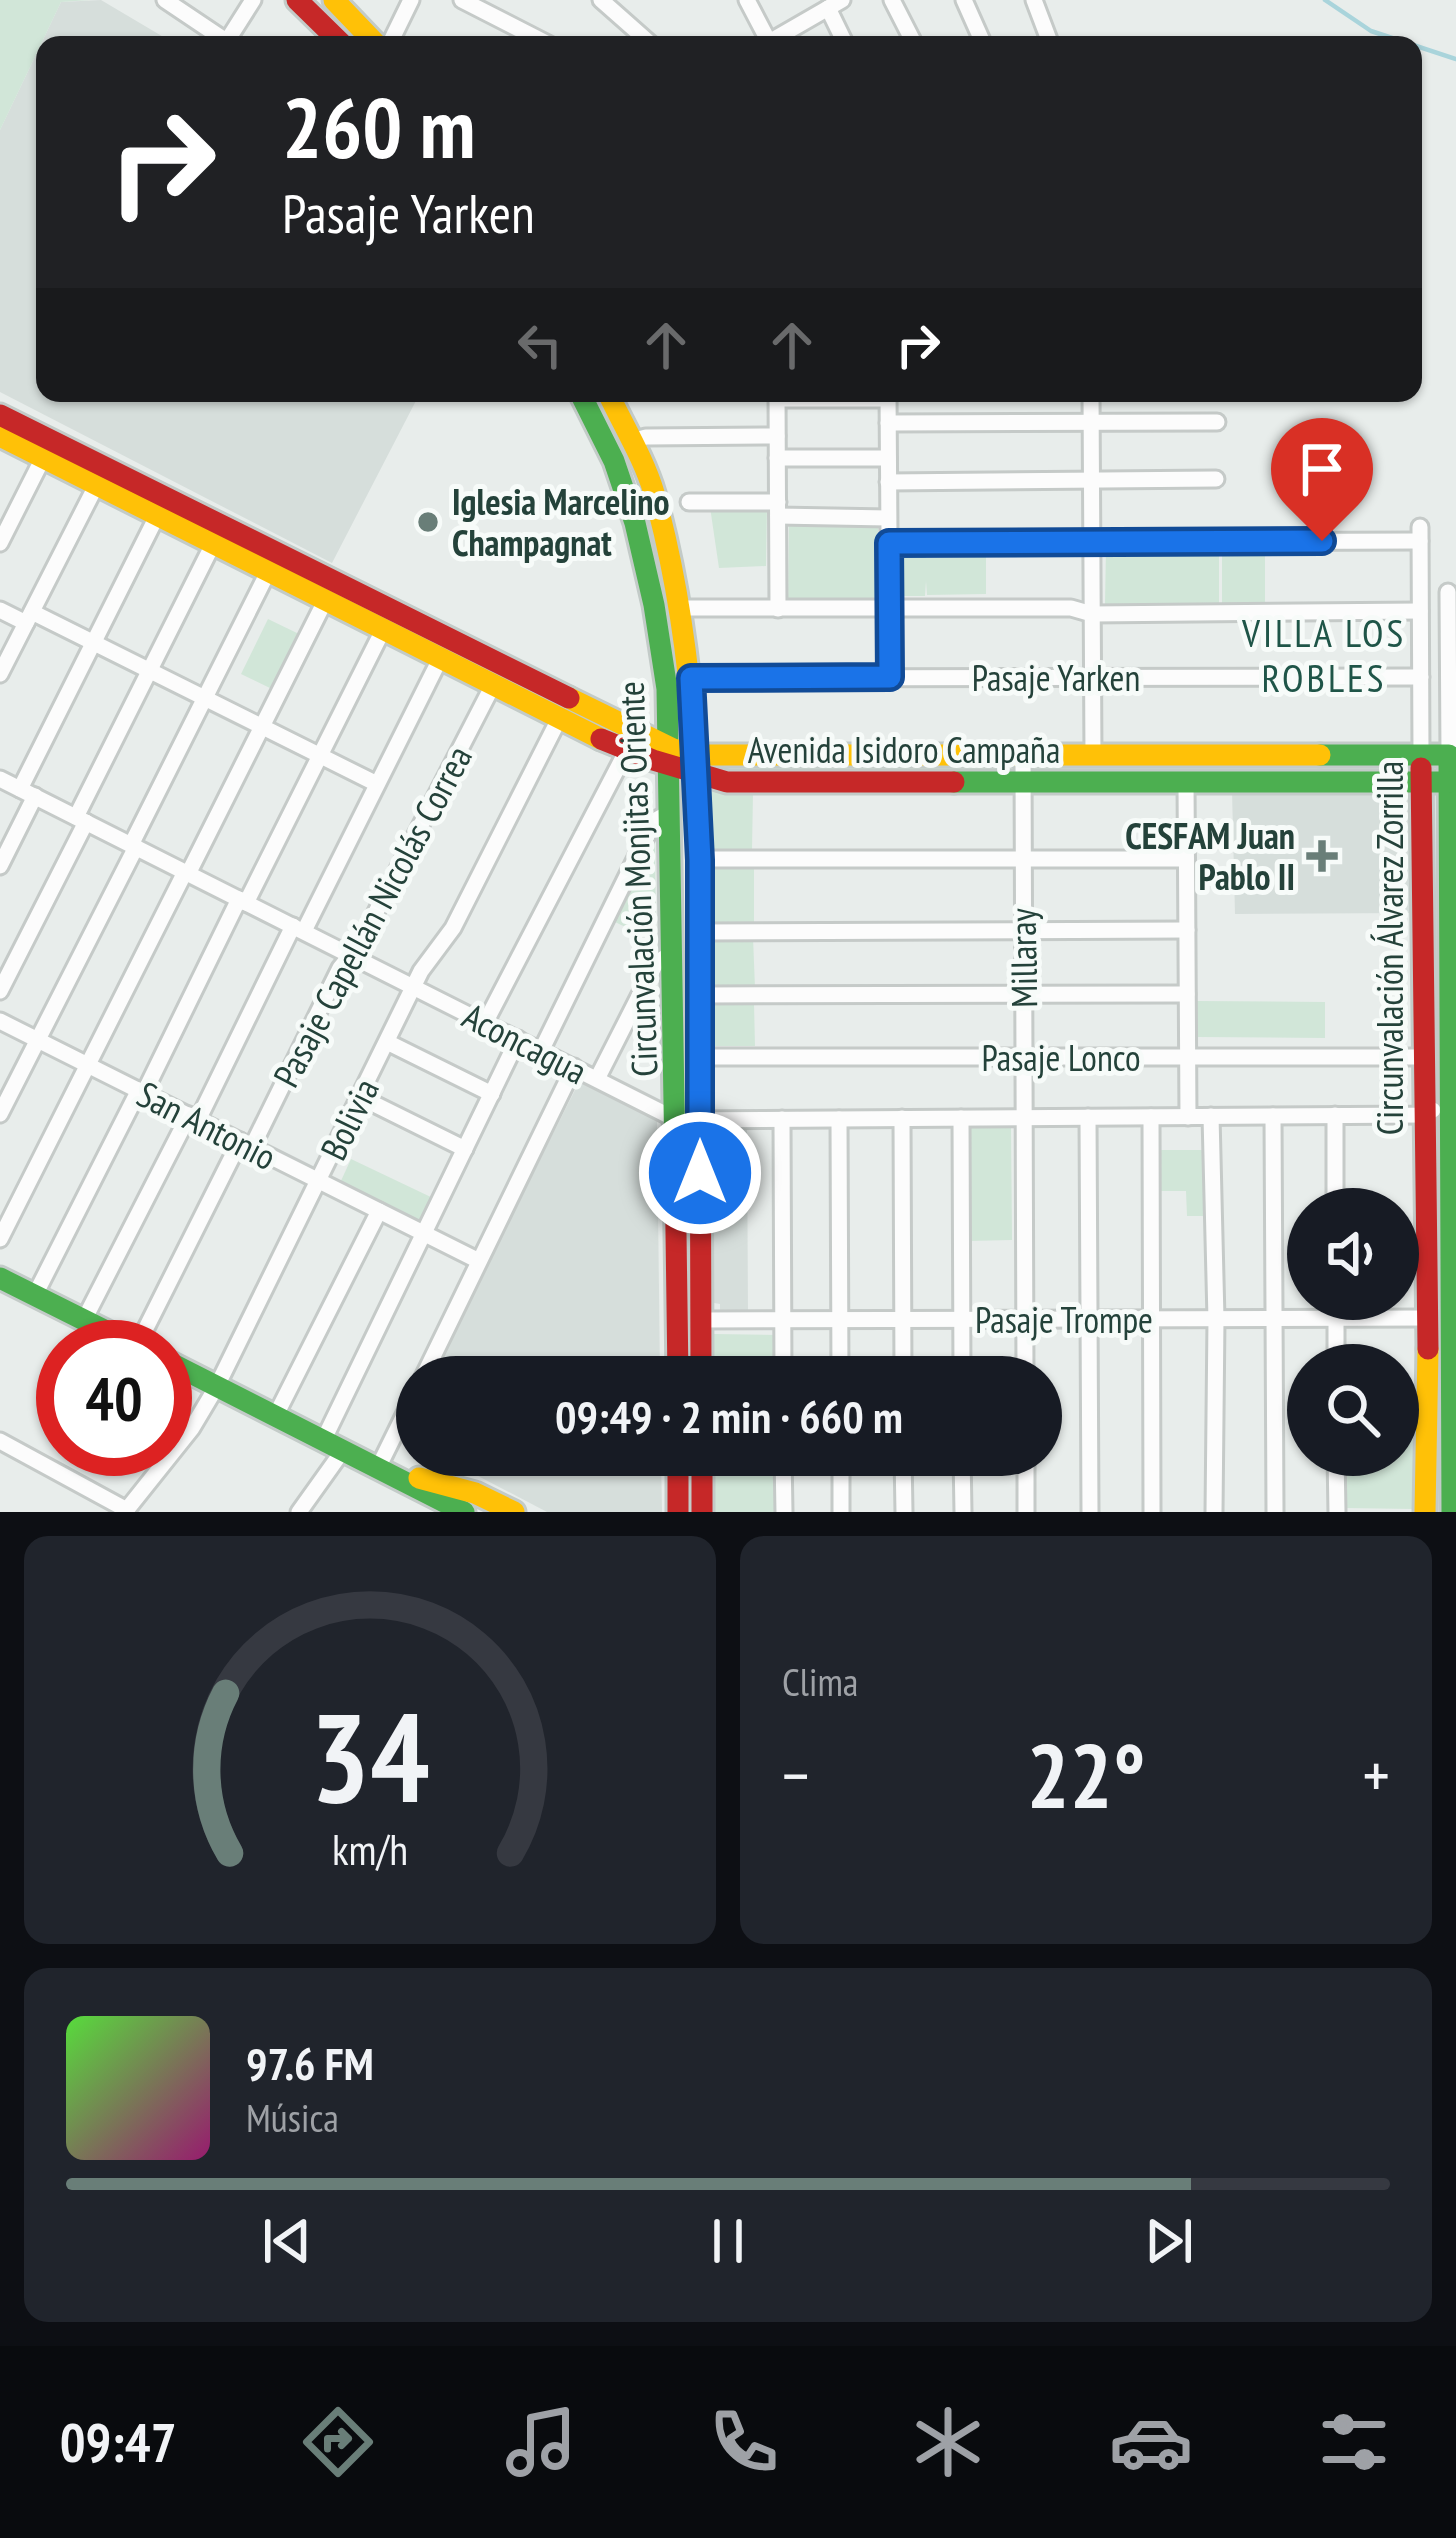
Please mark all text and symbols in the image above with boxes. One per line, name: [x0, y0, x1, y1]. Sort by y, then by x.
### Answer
text: 260 m: [282, 72, 475, 181]
icon: right: [84, 84, 240, 240]
text: Pasaje Yarken: [282, 178, 535, 248]
icon: left: [507, 312, 573, 378]
icon: ahead: [633, 312, 699, 378]
icon: ahead: [759, 312, 825, 378]
icon: right: [885, 312, 951, 378]
pin: [1271, 418, 1373, 541]
icon: arrive: [1289, 436, 1355, 502]
place label: Iglesia Marcelino Champagnat: [452, 478, 670, 566]
marker: Iglesia Marcelino Champagnat: [415, 509, 441, 535]
district label: VILLA LOS ROBLES: [1241, 607, 1406, 703]
street label: Pasaje Yarken: [972, 654, 1140, 701]
street label: Circunvalación Monjitas Oriente: [607, 680, 667, 1078]
street label: Avenida Isidoro Campaña: [748, 726, 1060, 773]
street label: Pasaje Capellán Nicolás Correa: [262, 737, 482, 1095]
street label: Circunvalación Álvarez Zorrilla: [1366, 761, 1413, 1135]
place label: CESFAM Juan Pablo II: [1125, 812, 1295, 900]
marker: CESFAM Juan Pablo II: [1306, 840, 1338, 872]
street label: Millaray: [999, 907, 1047, 1008]
street label: Aconcagua: [455, 992, 595, 1094]
street label: Pasaje Lonco: [982, 1034, 1140, 1081]
street label: San Antonio: [130, 1070, 284, 1180]
street label: Bolivia: [309, 1071, 389, 1167]
position arrow: [637, 1110, 763, 1236]
map controls: [1287, 1188, 1419, 1476]
button: sound: [1287, 1188, 1419, 1320]
street label: Pasaje Trompe: [975, 1296, 1153, 1343]
speed limit sign: 40: [36, 1320, 192, 1476]
button: search: [1287, 1344, 1419, 1476]
text: 09:49 · 2 min · 660 m: [555, 1387, 903, 1445]
text: Clima: [782, 1656, 858, 1707]
text: 34: [310, 1675, 430, 1836]
text: 22°: [1027, 1716, 1145, 1833]
text: −: [782, 1732, 809, 1817]
text: +: [1363, 1732, 1390, 1817]
text: km/h: [332, 1821, 408, 1877]
text: 97.6 FM: [246, 2034, 374, 2092]
text: Música: [246, 2092, 339, 2143]
icon: previous: [254, 2208, 320, 2274]
icon: pause: [695, 2208, 761, 2274]
icon: next: [1136, 2208, 1202, 2274]
icon: directions: [296, 2400, 380, 2484]
icon: music: [499, 2400, 583, 2484]
icon: phone: [702, 2400, 786, 2484]
icon: climate: [906, 2400, 990, 2484]
icon: car: [1109, 2400, 1193, 2484]
icon: filters: [1312, 2400, 1396, 2484]
text: 09:47: [60, 2407, 176, 2477]

